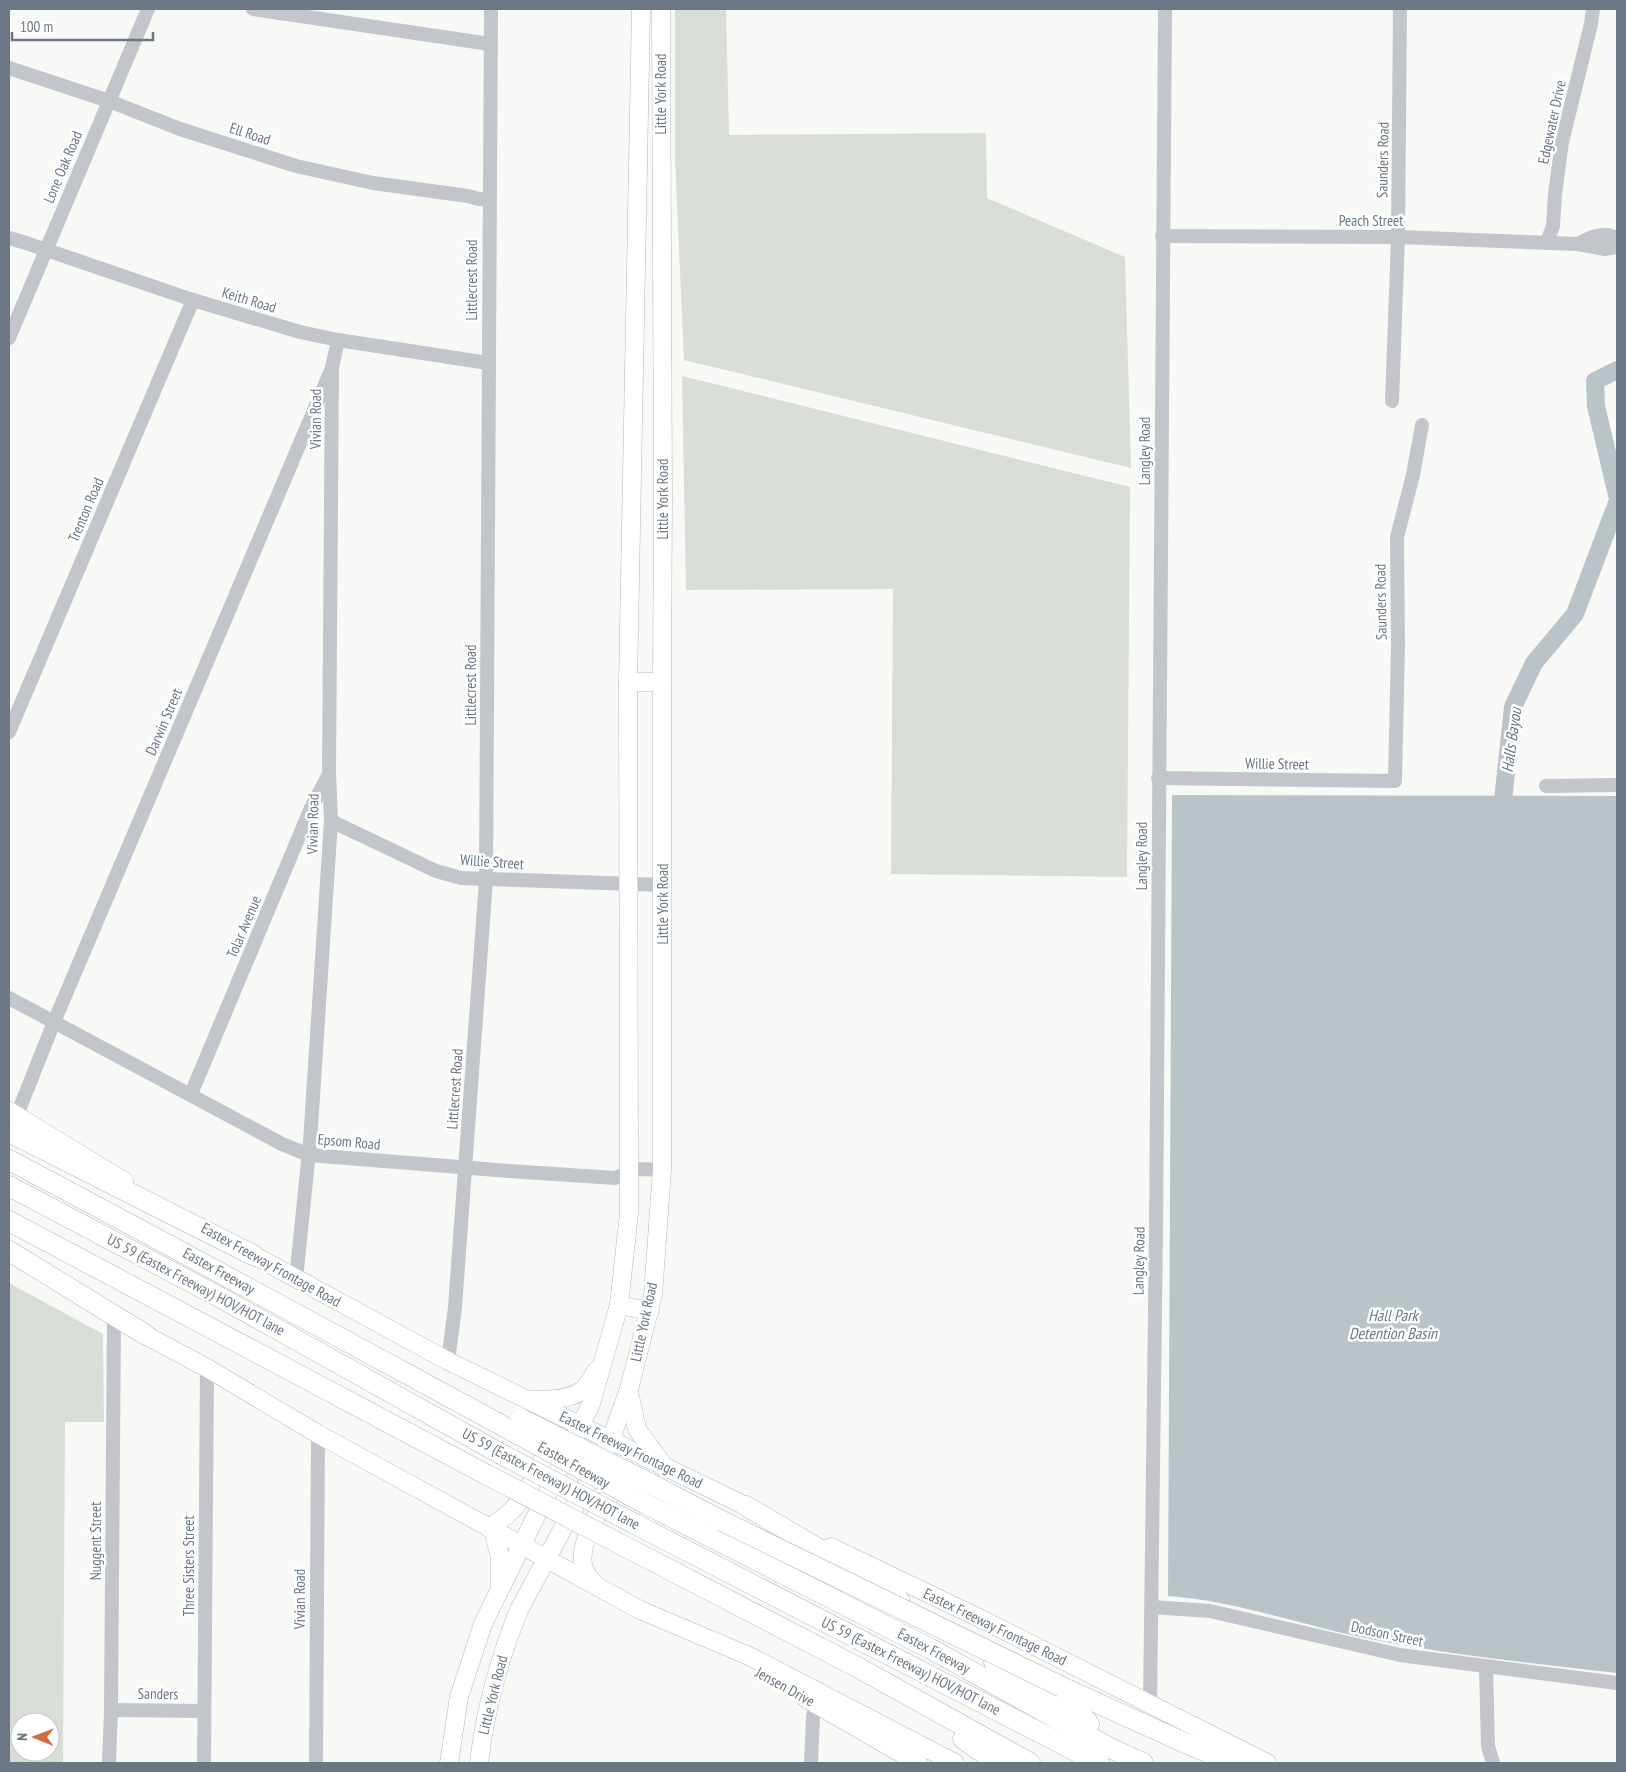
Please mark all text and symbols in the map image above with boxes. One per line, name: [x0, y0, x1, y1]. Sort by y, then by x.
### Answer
scale bar: [12, 10, 154, 42]
text: 100 m: [20, 17, 53, 36]
street label: Little York Road: [651, 54, 670, 134]
street label: Edgewater Drive: [1533, 78, 1570, 165]
street label: Ell Road: [227, 118, 273, 149]
street label: Saunders Road: [1372, 122, 1393, 198]
street label: Lone Oak Road: [39, 128, 86, 206]
street label: Peach Street: [1339, 211, 1403, 230]
street label: Littlecrest Road: [462, 240, 481, 320]
street label: Keith Road: [220, 282, 279, 317]
street label: Vivian Road: [306, 389, 325, 450]
street label: Langley Road: [1135, 417, 1154, 485]
street label: Little York Road: [653, 459, 672, 539]
street label: Trenton Road: [63, 475, 108, 545]
street label: Saunders Road: [1370, 564, 1391, 640]
street label: Littlecrest Road: [461, 645, 480, 725]
street label: Darwin Street: [141, 685, 186, 758]
water label: Halls Bayou: [1497, 705, 1526, 774]
street label: Willie Street: [1245, 753, 1309, 774]
street label: Vivian Road: [302, 794, 323, 855]
street label: Langley Road: [1132, 822, 1151, 890]
street label: Willie Street: [459, 850, 525, 873]
street label: Little York Road: [653, 864, 672, 944]
street label: Tolar Avenue: [222, 893, 265, 961]
street label: Littlecrest Road: [442, 1048, 467, 1130]
street label: Epsom Road: [317, 1129, 381, 1154]
street label: Eastex Freeway Frontage Road: [198, 1219, 344, 1311]
street label: Langley Road: [1128, 1227, 1149, 1295]
street label: US 59 (Eastex Freeway) HOV/HOT lane: [104, 1230, 288, 1340]
street label: Eastex Freeway: [180, 1244, 258, 1298]
street label: Little York Road: [626, 1280, 661, 1363]
water label: Hall Park Detention Basin: [1349, 1305, 1438, 1343]
street label: Eastex Freeway Frontage Road: [556, 1407, 706, 1493]
street label: US 59 (Eastex Freeway) HOV/HOT lane: [459, 1424, 643, 1534]
street label: Eastex Freeway: [535, 1438, 613, 1492]
street label: Nuggent Street: [86, 1502, 105, 1580]
street label: Three Sisters Street: [179, 1515, 198, 1617]
street label: Vivian Road: [290, 1569, 309, 1630]
street label: Eastex Freeway Frontage Road: [920, 1584, 1070, 1670]
street label: US 59 (Eastex Freeway) HOV/HOT lane: [819, 1612, 1004, 1719]
street label: Dodson Street: [1349, 1617, 1425, 1650]
street label: Eastex Freeway: [895, 1624, 973, 1678]
street label: Little York Road: [474, 1653, 512, 1736]
street label: Jensen Drive: [751, 1662, 818, 1711]
street label: Sanders: [137, 1684, 179, 1703]
north arrow: [10, 1712, 60, 1762]
text: N: [13, 1733, 31, 1741]

